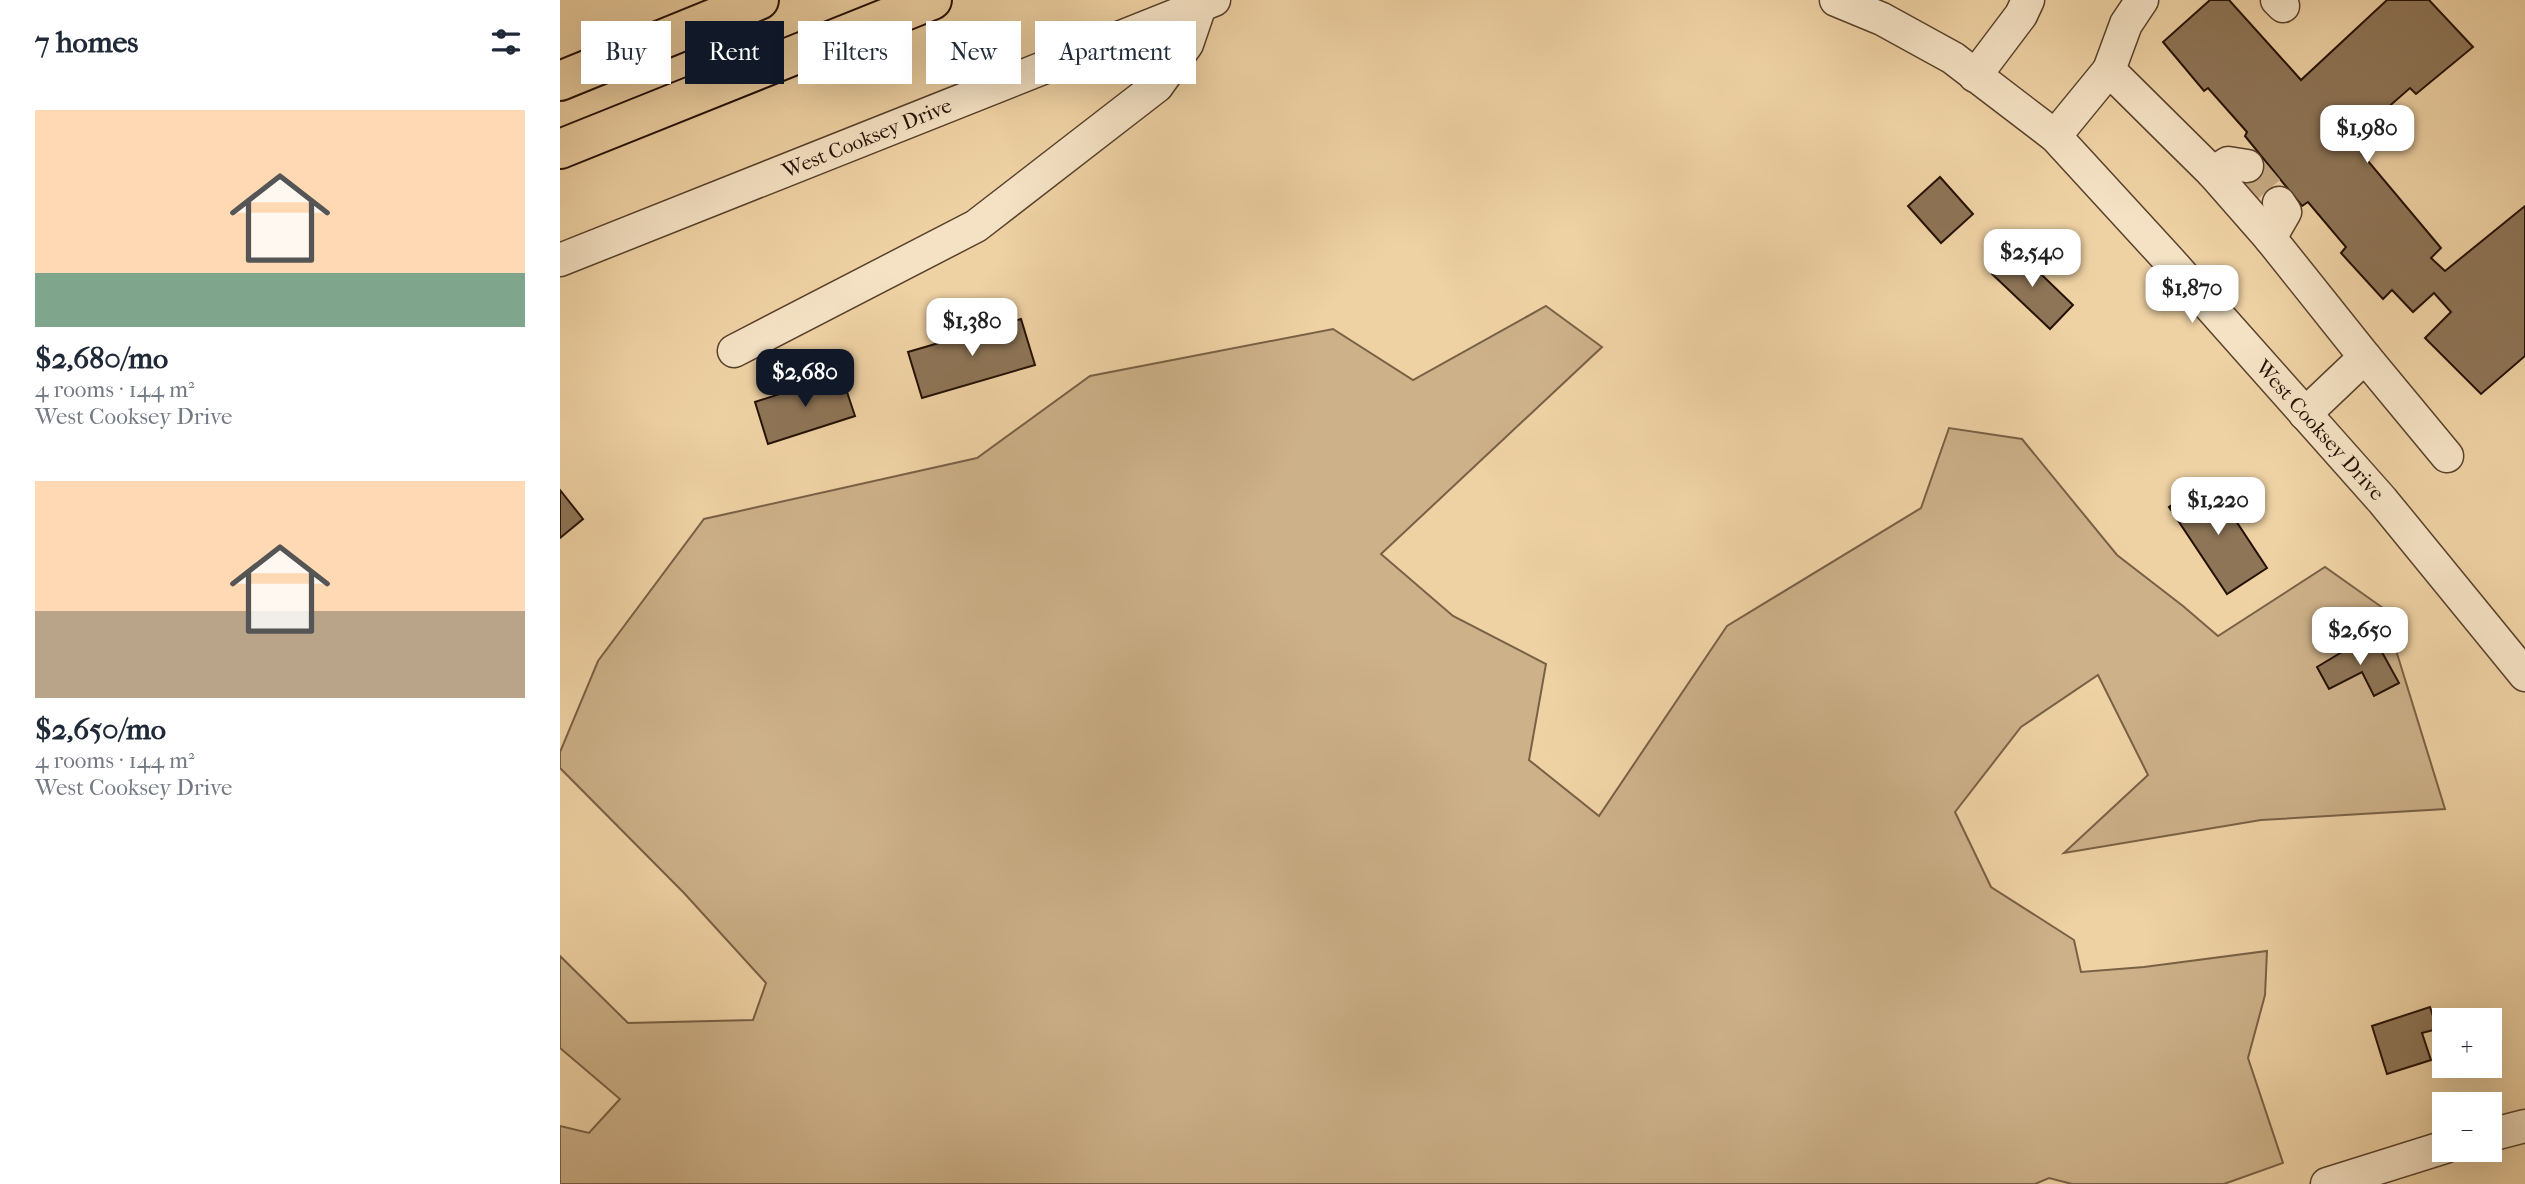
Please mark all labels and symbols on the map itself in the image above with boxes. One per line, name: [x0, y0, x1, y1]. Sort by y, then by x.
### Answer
street label: West Cooksey Drive: [778, 93, 955, 183]
pin: $1,980: [2310, 106, 2424, 165]
pin: $2,540: [1975, 230, 2089, 289]
pin: $1,870: [2135, 266, 2249, 325]
pin: $1,380: [915, 298, 1029, 358]
pin: $2,680: [748, 350, 862, 409]
street label: West Cooksey Drive: [2250, 354, 2389, 505]
pin: $1,220: [2161, 477, 2275, 537]
pin: $2,650: [2303, 608, 2417, 667]

